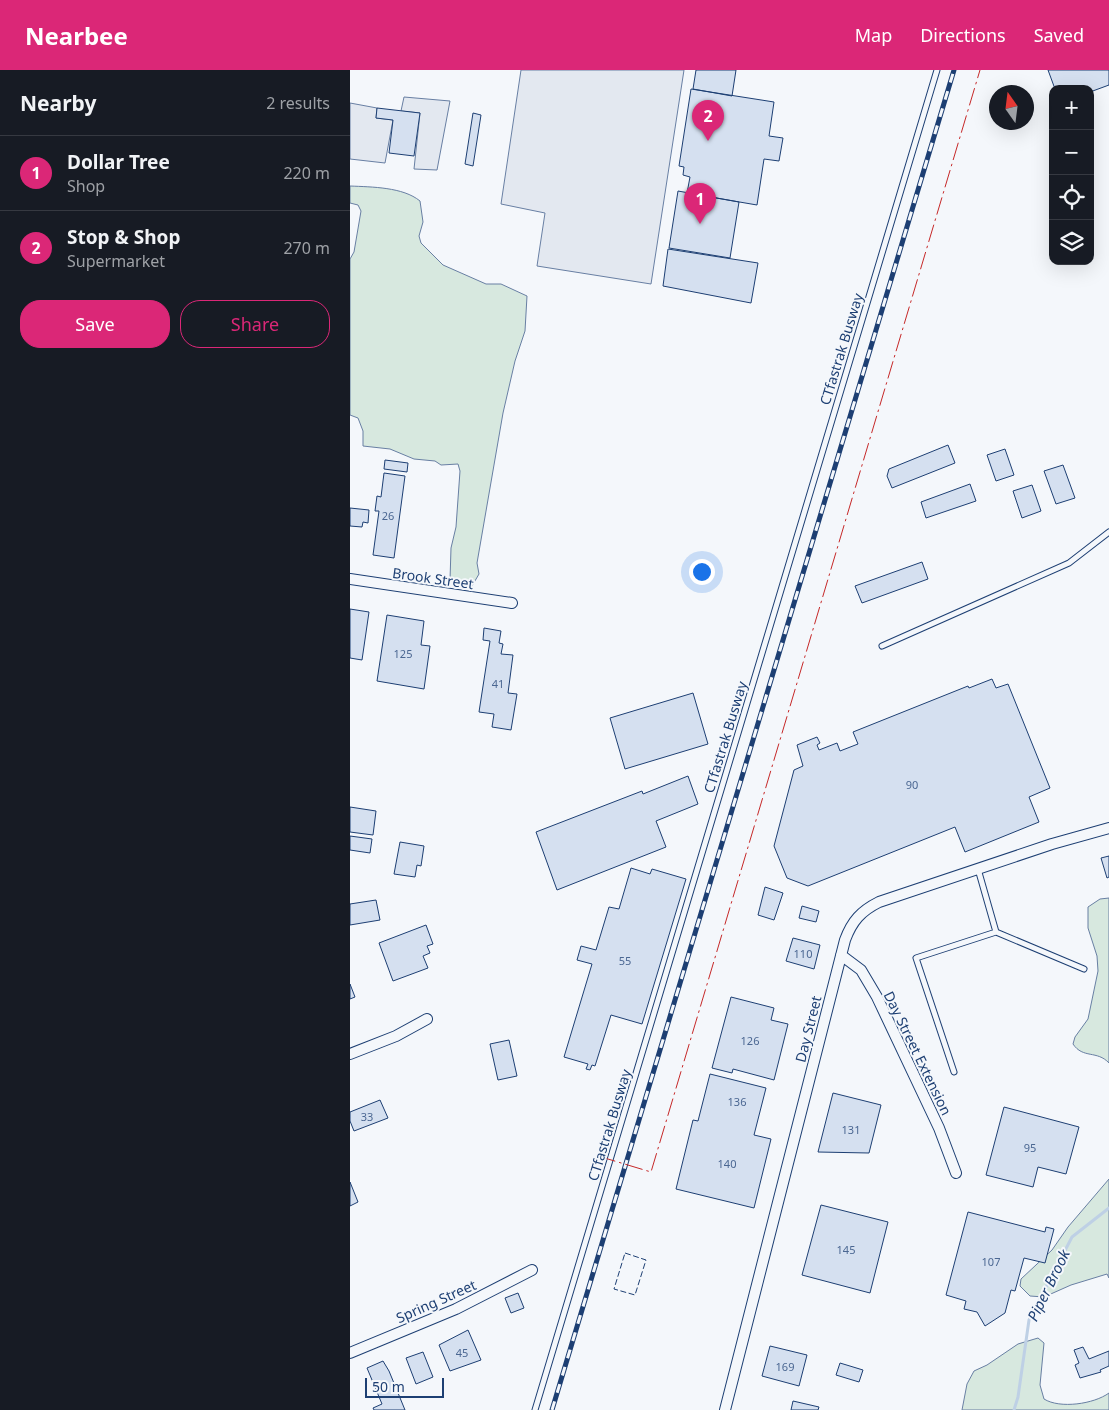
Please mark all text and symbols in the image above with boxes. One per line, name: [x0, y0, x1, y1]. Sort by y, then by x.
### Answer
text: Nearbee: [25, 19, 128, 52]
text: Map: [855, 23, 892, 47]
text: Directions: [920, 23, 1006, 47]
text: Saved: [1034, 23, 1084, 47]
north arrow: [989, 85, 1034, 130]
map controls: [1049, 85, 1094, 265]
button: +: [1049, 85, 1094, 130]
text: Nearby: [20, 89, 96, 117]
text: 2 results: [266, 92, 330, 114]
pin: 2: [692, 100, 724, 141]
button: −: [1049, 130, 1094, 175]
text: Dollar Tree: [67, 149, 170, 175]
text: 1: [31, 162, 41, 184]
text: 220 m: [283, 162, 330, 184]
text: Shop: [67, 175, 105, 197]
button: locate: [1049, 175, 1094, 220]
pin: 1: [684, 183, 716, 224]
button: layers: [1049, 220, 1094, 265]
text: Stop & Shop: [67, 224, 180, 250]
text: 2: [31, 237, 41, 259]
text: 270 m: [283, 237, 330, 259]
text: Supermarket: [67, 250, 165, 272]
street label: CTfastrak Busway: [815, 290, 867, 407]
button: Save: [20, 300, 170, 348]
button: Share: [180, 300, 330, 348]
house number: 26: [382, 508, 394, 523]
your location: [689, 559, 715, 585]
street label: Brook Street: [391, 563, 475, 593]
house number: 125: [394, 646, 412, 661]
house number: 41: [492, 676, 504, 691]
street label: CTfastrak Busway: [699, 678, 751, 795]
house number: 90: [906, 777, 918, 792]
house number: 110: [794, 946, 812, 961]
house number: 55: [619, 953, 631, 968]
street label: Day Street Extension: [880, 988, 956, 1118]
street label: Day Street: [791, 994, 825, 1064]
house number: 126: [741, 1033, 759, 1048]
street label: CTfastrak Busway: [583, 1066, 635, 1183]
house number: 136: [728, 1094, 746, 1109]
house number: 33: [361, 1109, 373, 1124]
house number: 131: [842, 1122, 860, 1137]
house number: 95: [1024, 1140, 1036, 1155]
house number: 140: [718, 1156, 736, 1171]
house number: 145: [837, 1242, 855, 1257]
water label: Piper Brook: [1022, 1245, 1074, 1324]
house number: 107: [982, 1254, 1000, 1269]
street label: Spring Street: [393, 1275, 479, 1327]
house number: 45: [456, 1345, 468, 1360]
house number: 169: [776, 1359, 794, 1374]
scale bar: [365, 1375, 444, 1398]
text: 50 m: [372, 1377, 405, 1396]

